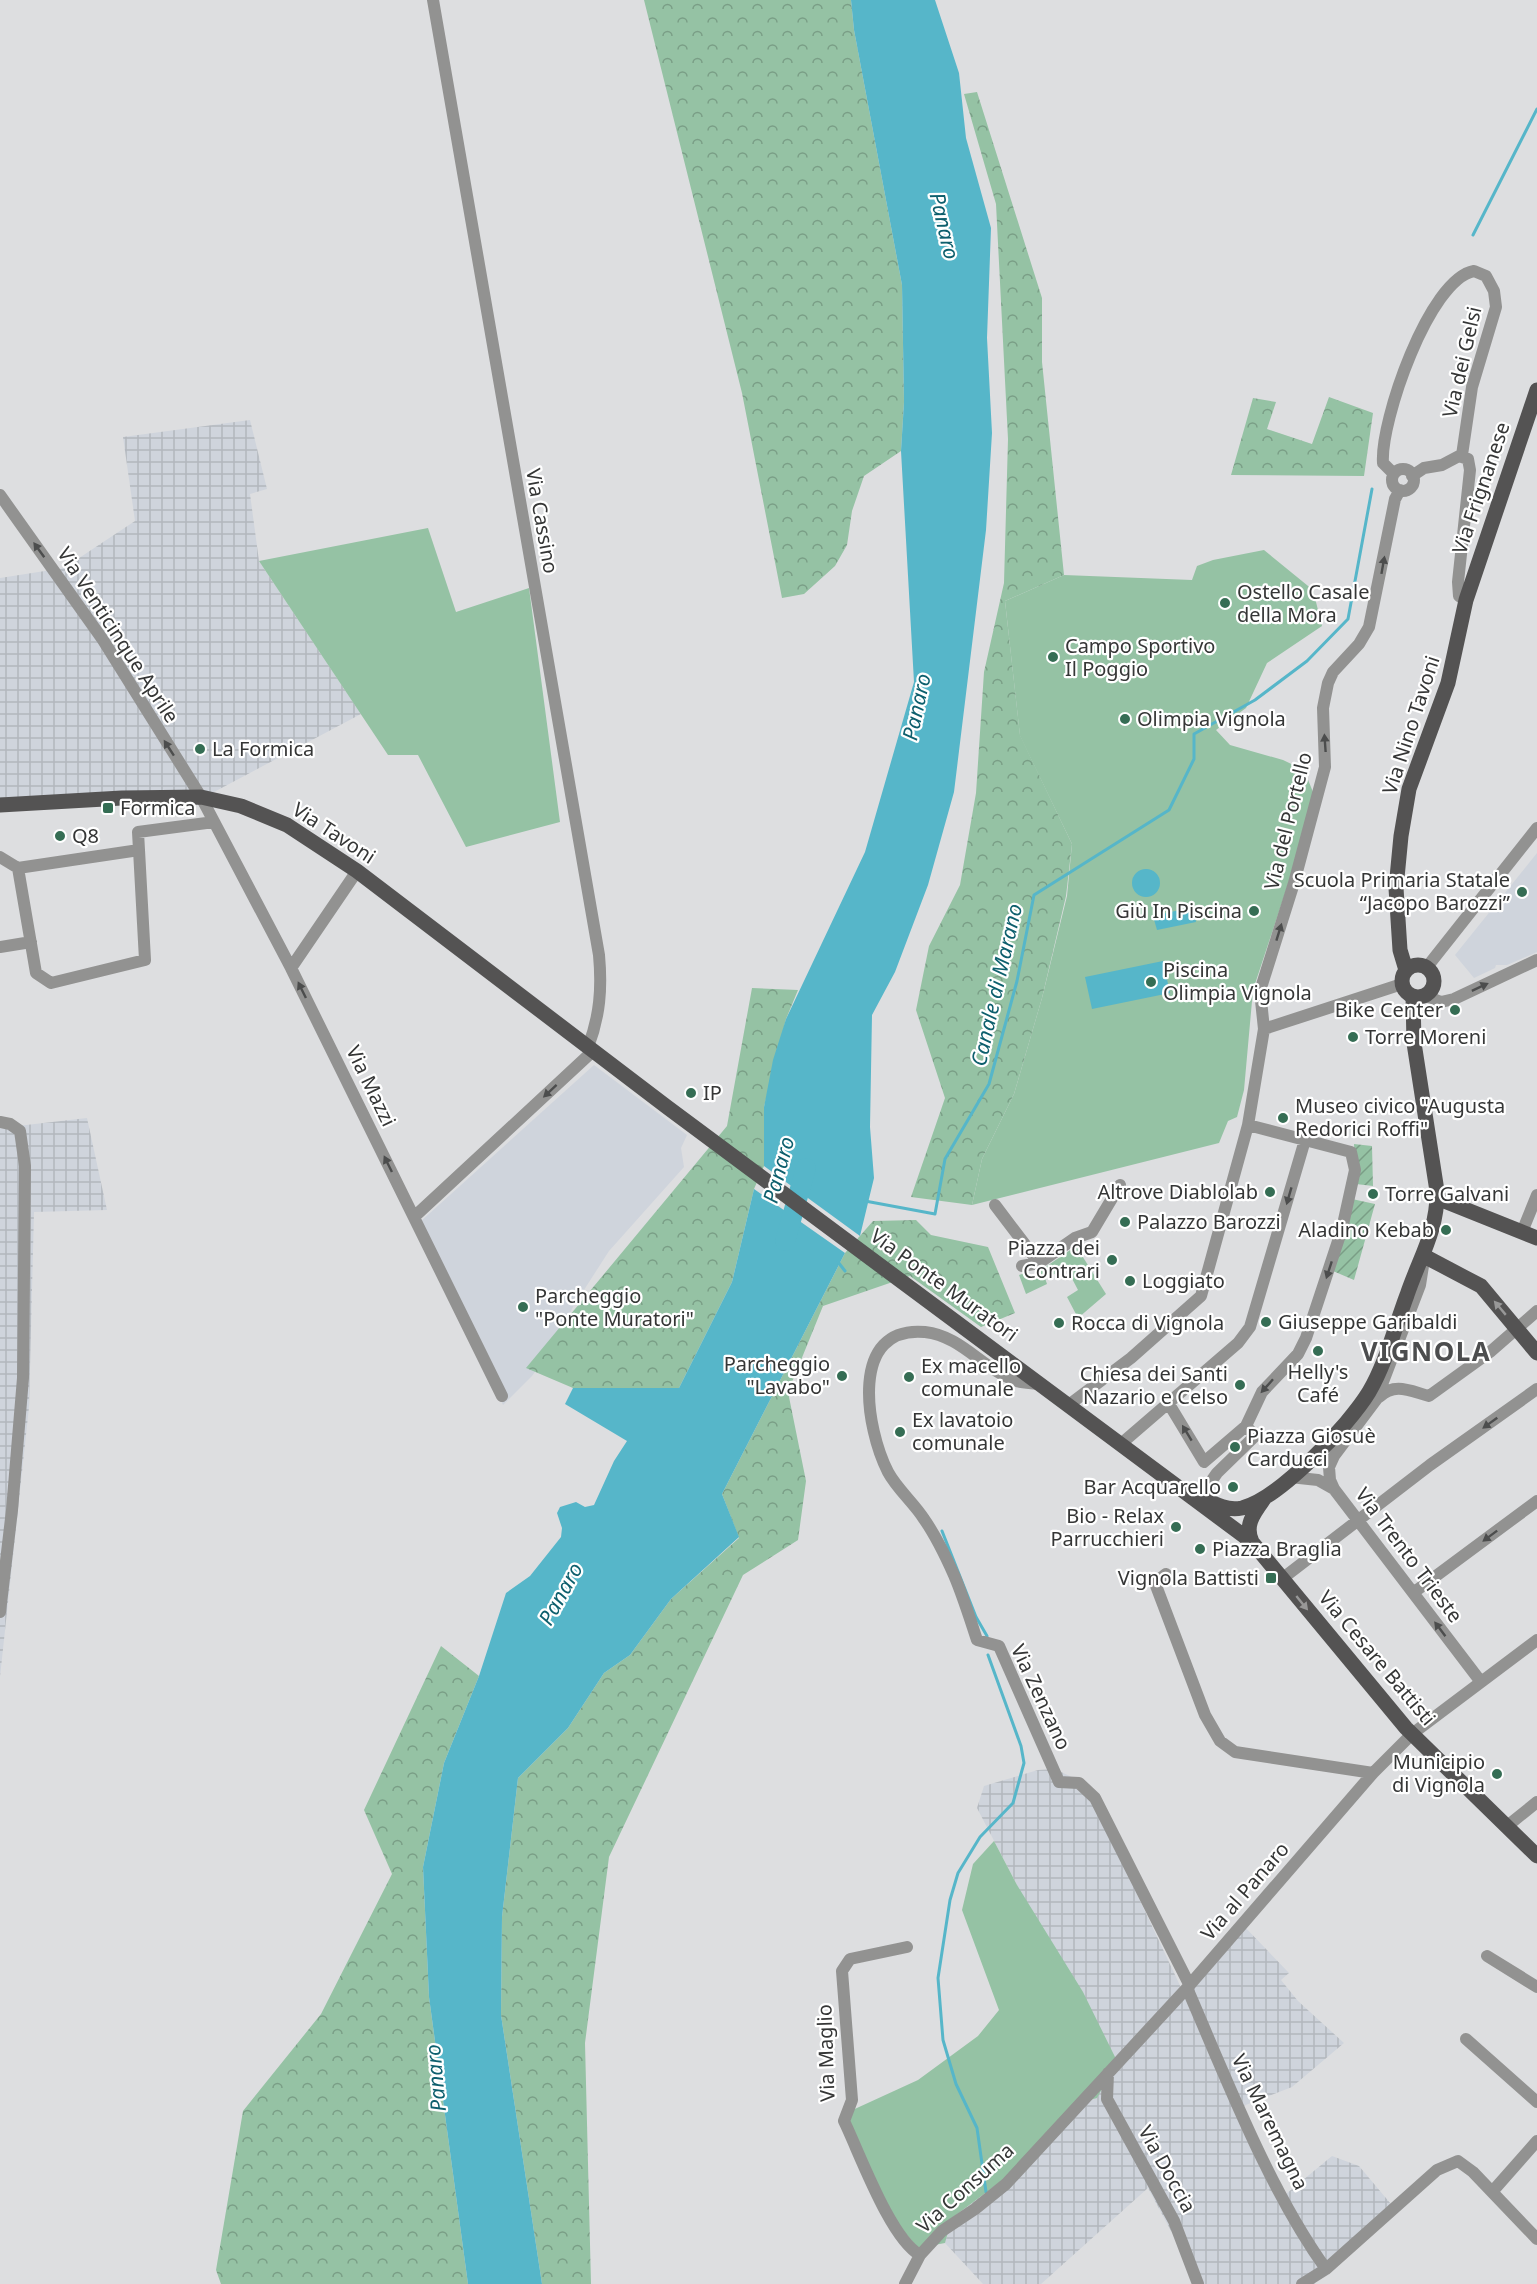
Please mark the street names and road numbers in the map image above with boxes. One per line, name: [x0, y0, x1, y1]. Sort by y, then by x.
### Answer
street label: Via dei Gelsi: [1436, 304, 1487, 420]
street label: Via Frignanese: [1445, 418, 1516, 557]
street label: Via Cassino: [520, 466, 565, 576]
street label: Via Venticinque Aprile: [51, 542, 185, 728]
street label: Via Nino Tavoni: [1375, 652, 1446, 798]
street label: Via del Portello: [1257, 749, 1318, 893]
street label: Via Tavoni: [287, 796, 381, 870]
street label: Via Mazzi: [340, 1041, 403, 1131]
street label: Via Ponte Muratori: [865, 1222, 1023, 1347]
street label: Via Trento Trieste: [1350, 1482, 1469, 1628]
street label: Via Cesare Battisti: [1313, 1584, 1442, 1731]
street label: Via Zenzano: [1005, 1640, 1078, 1754]
street label: Via al Panaro: [1194, 1836, 1295, 1946]
street label: Via Maglio: [810, 2004, 841, 2102]
street label: Via Maremagna: [1226, 2049, 1315, 2194]
street label: Via Doccia: [1132, 2120, 1202, 2217]
street label: Via Consuma: [910, 2137, 1019, 2239]

